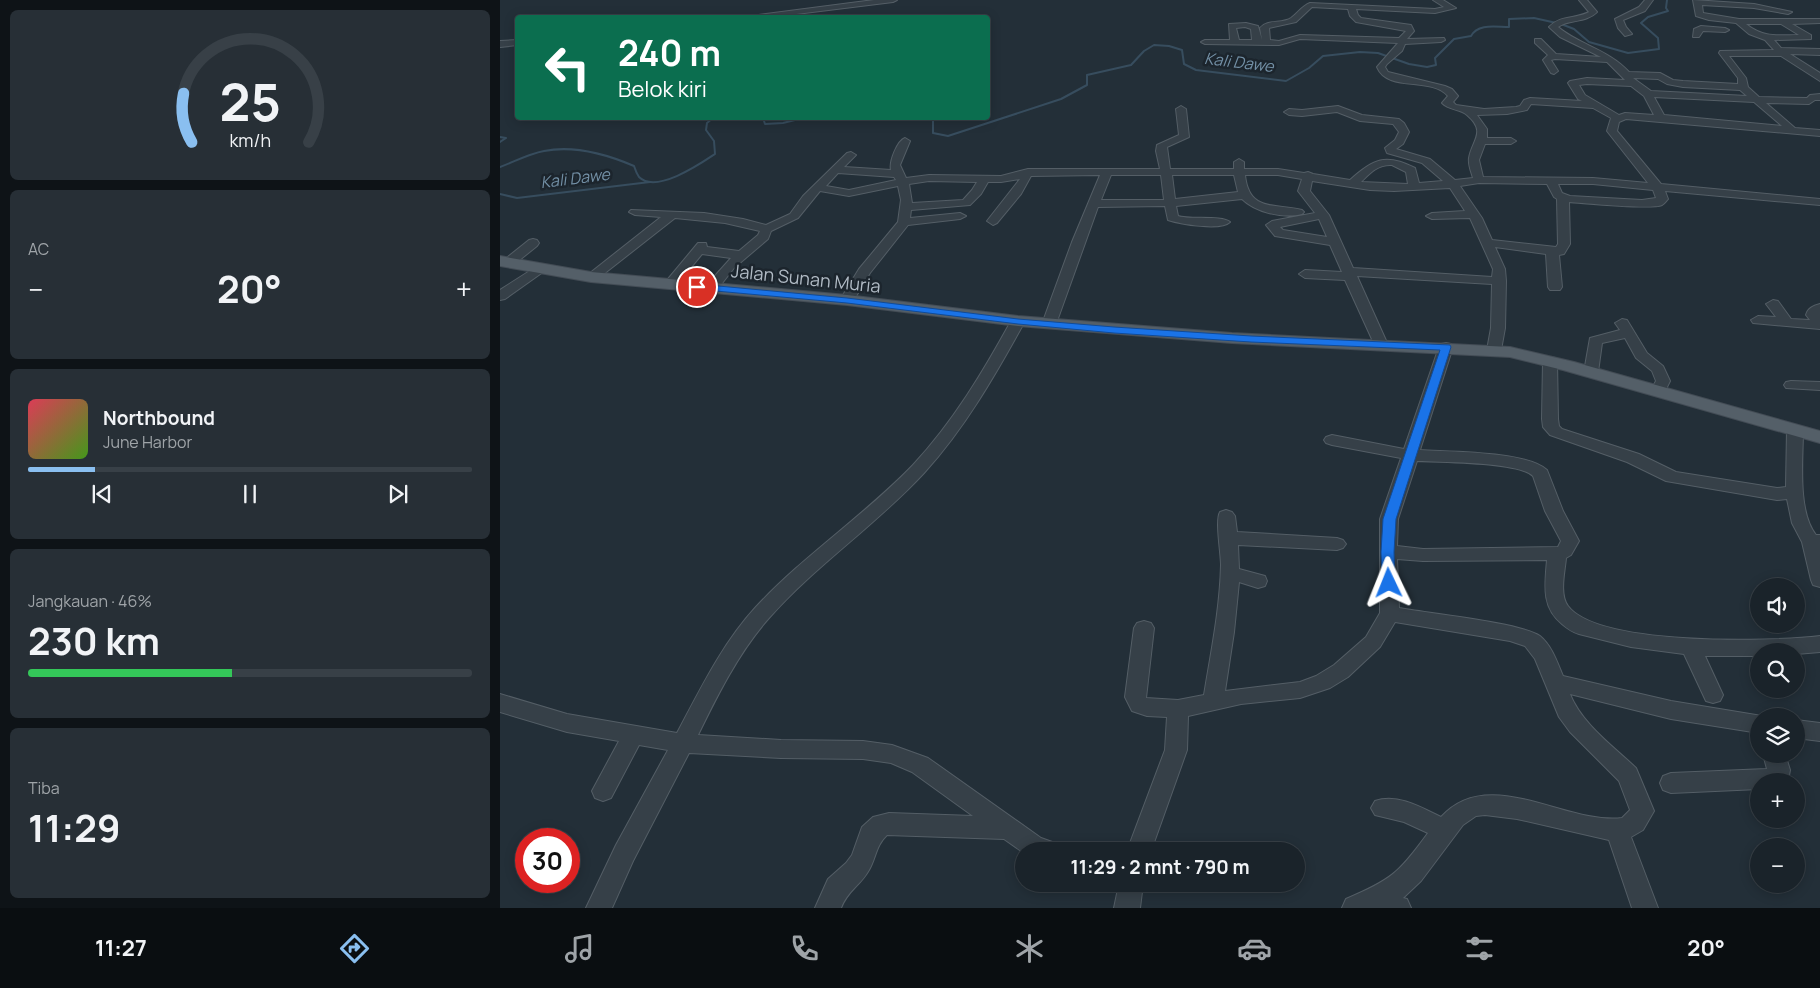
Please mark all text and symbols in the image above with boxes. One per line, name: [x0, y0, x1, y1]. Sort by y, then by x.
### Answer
text: 240 m: [618, 29, 721, 77]
icon: left: [535, 35, 600, 100]
water label: Kali Dawe: [1203, 47, 1277, 77]
text: 25: [219, 66, 281, 137]
text: Belok kiri: [618, 74, 707, 104]
text: km/h: [229, 128, 271, 152]
water label: Kali Dawe: [539, 163, 613, 193]
text: AC: [28, 238, 49, 260]
street label: Jalan Sunan Muria: [730, 258, 882, 298]
text: 20°: [217, 262, 282, 314]
pin: [676, 266, 718, 308]
text: −: [28, 270, 43, 308]
text: +: [456, 270, 472, 308]
icon: arrive: [683, 273, 711, 301]
text: Northbound: [103, 405, 215, 431]
text: June Harbor: [103, 431, 192, 453]
icon: previous: [88, 480, 116, 508]
icon: pause: [236, 480, 264, 508]
icon: next: [384, 480, 412, 508]
position arrow: [1362, 556, 1414, 608]
map controls: [1750, 578, 1805, 893]
button: sound: [1750, 578, 1805, 633]
text: Jangkauan · 46%: [28, 590, 152, 612]
text: 230 km: [28, 614, 160, 666]
button: search: [1750, 643, 1805, 698]
button: layers: [1750, 708, 1805, 763]
button: +: [1750, 773, 1805, 828]
text: Tiba: [28, 777, 60, 799]
text: 11:29: [28, 801, 121, 853]
speed limit sign: 30: [515, 828, 580, 893]
button: −: [1750, 838, 1805, 893]
text: 11:29 · 2 mnt · 790 m: [1070, 854, 1250, 880]
icon: directions: [337, 931, 372, 966]
icon: music: [562, 931, 597, 966]
icon: phone: [787, 931, 822, 966]
icon: climate: [1012, 931, 1047, 966]
icon: car: [1237, 931, 1272, 966]
icon: filters: [1462, 931, 1497, 966]
text: 11:27: [95, 933, 147, 963]
text: 20°: [1687, 933, 1725, 963]

